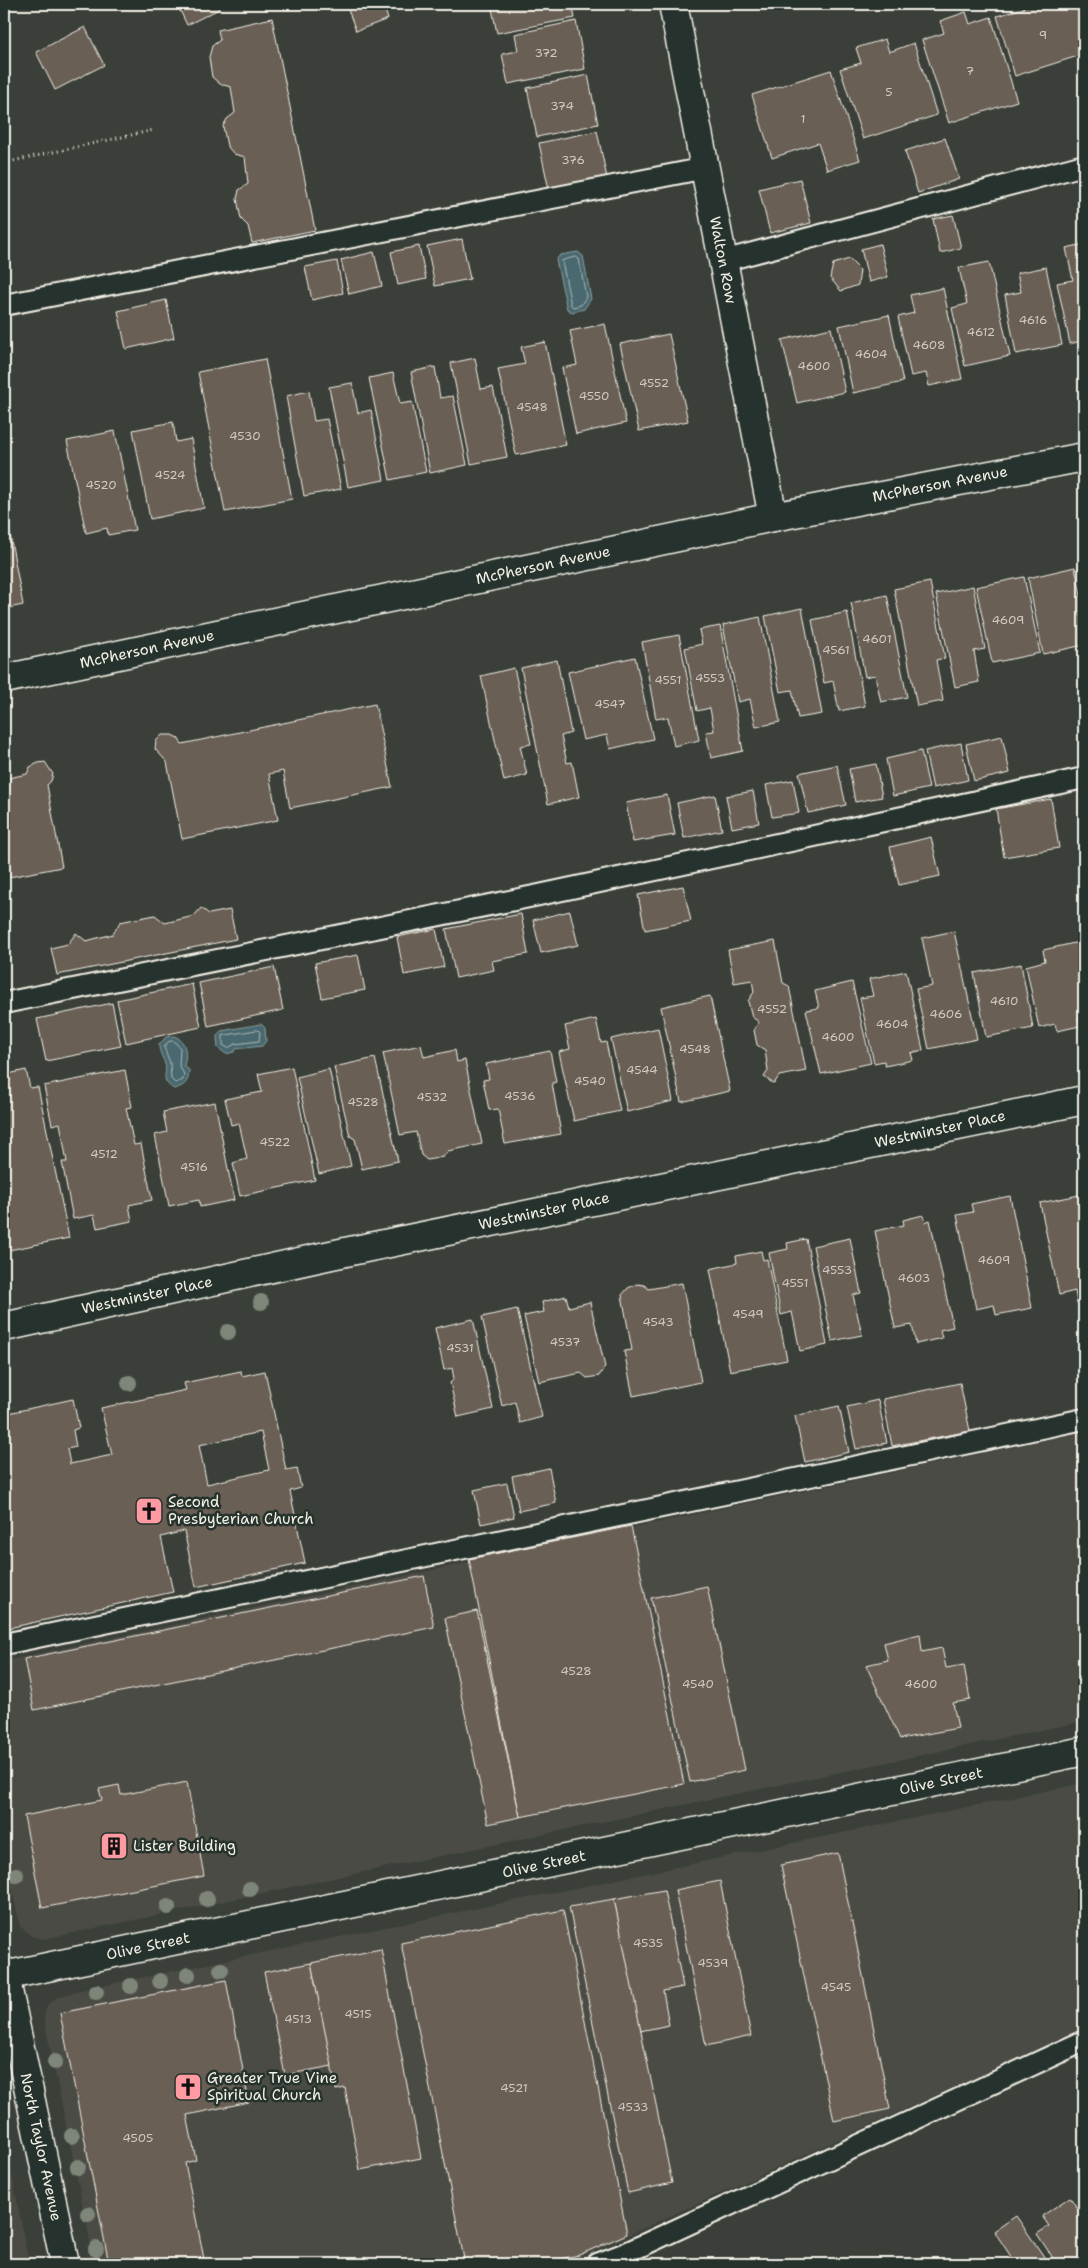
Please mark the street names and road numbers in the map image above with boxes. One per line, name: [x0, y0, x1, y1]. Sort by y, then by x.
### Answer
street label: Walton Row: [705, 215, 741, 305]
street label: McPherson Avenue: [871, 461, 1009, 507]
street label: McPherson Avenue: [474, 541, 612, 589]
street label: McPherson Avenue: [78, 625, 216, 673]
street label: Westminster Place: [873, 1105, 1007, 1153]
street label: Westminster Place: [477, 1187, 611, 1235]
street label: Westminster Place: [80, 1271, 214, 1319]
street label: Olive Street: [897, 1762, 985, 1800]
street label: Olive Street: [500, 1845, 588, 1883]
street label: Olive Street: [104, 1927, 192, 1965]
street label: North Taylor Avenue: [16, 2071, 66, 2223]

